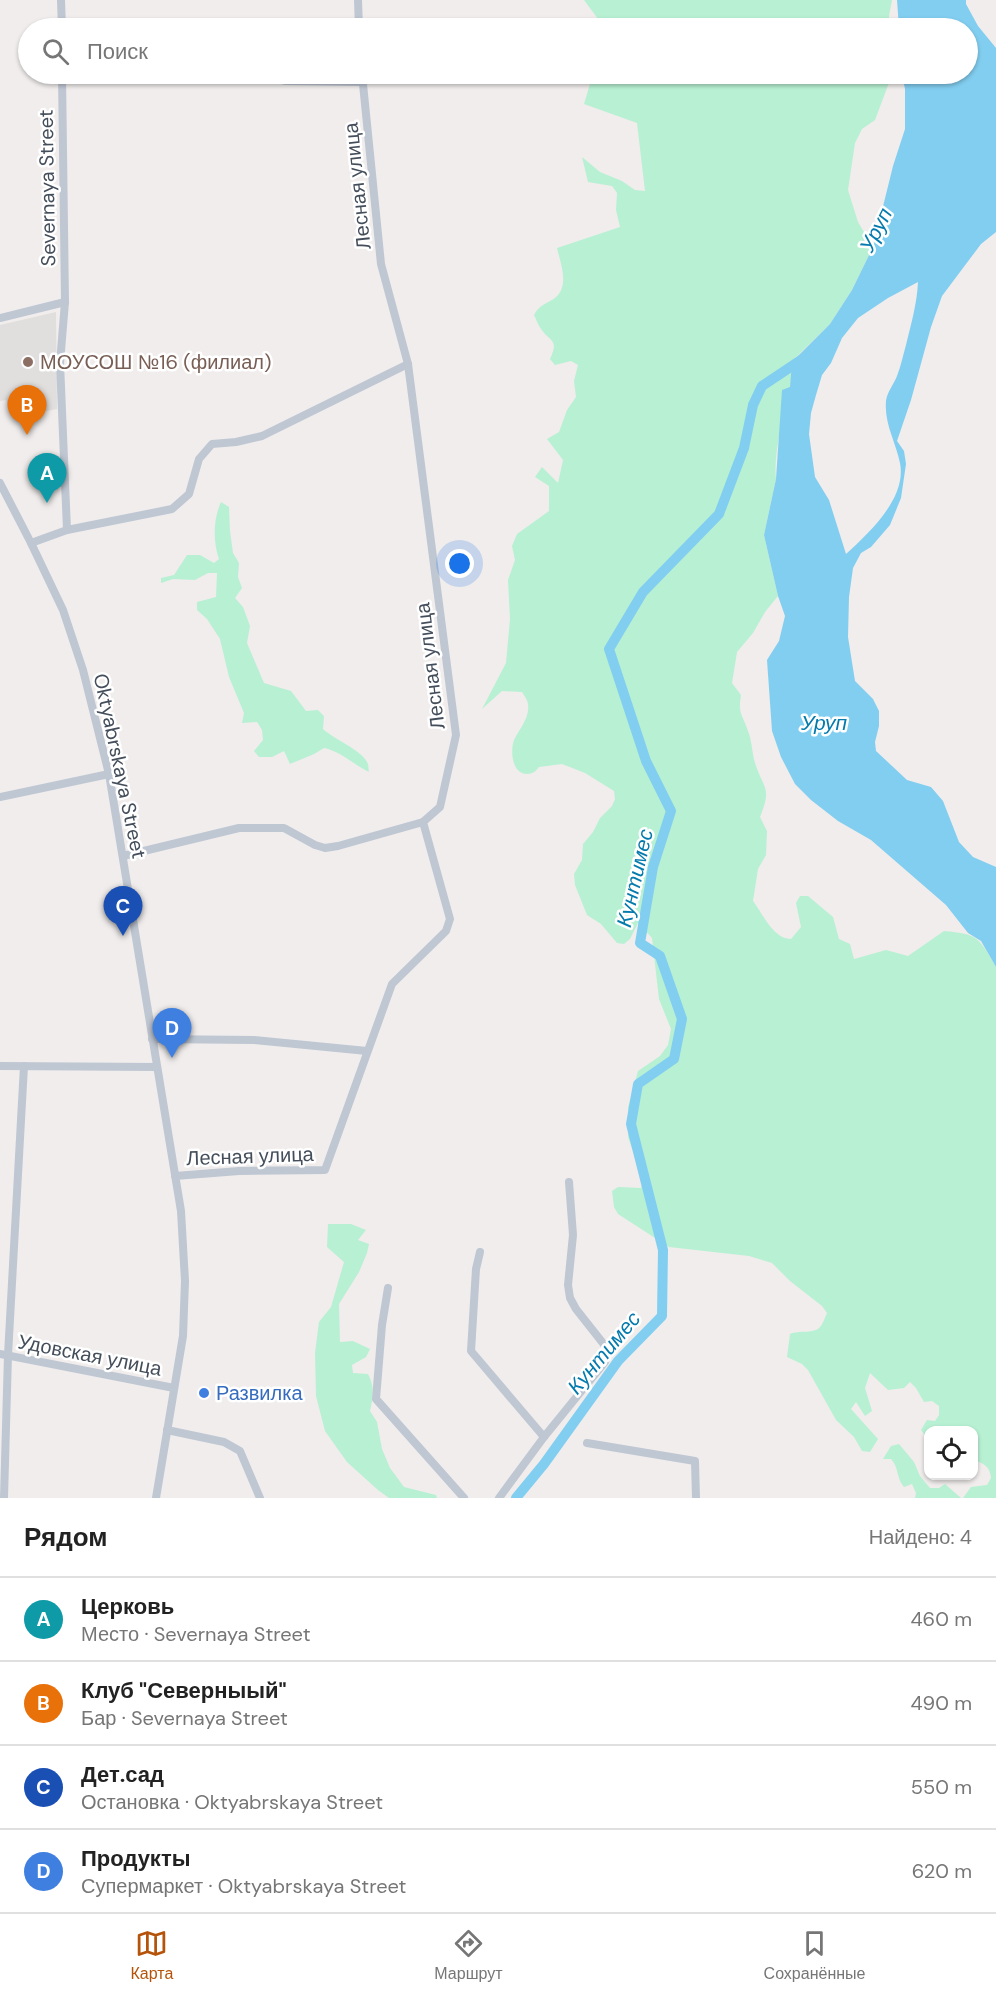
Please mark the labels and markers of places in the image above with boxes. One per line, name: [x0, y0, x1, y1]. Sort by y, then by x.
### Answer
place label: МОУСОШ №16 (филиал): [40, 349, 271, 375]
marker: МОУСОШ №16 (филиал): [21, 355, 35, 369]
pin: B: [8, 386, 46, 435]
pin: A: [28, 454, 66, 503]
pin: C: [104, 886, 142, 936]
pin: D: [152, 1008, 192, 1058]
place label: Развилка: [216, 1380, 303, 1406]
marker: Развилка: [197, 1386, 211, 1400]

